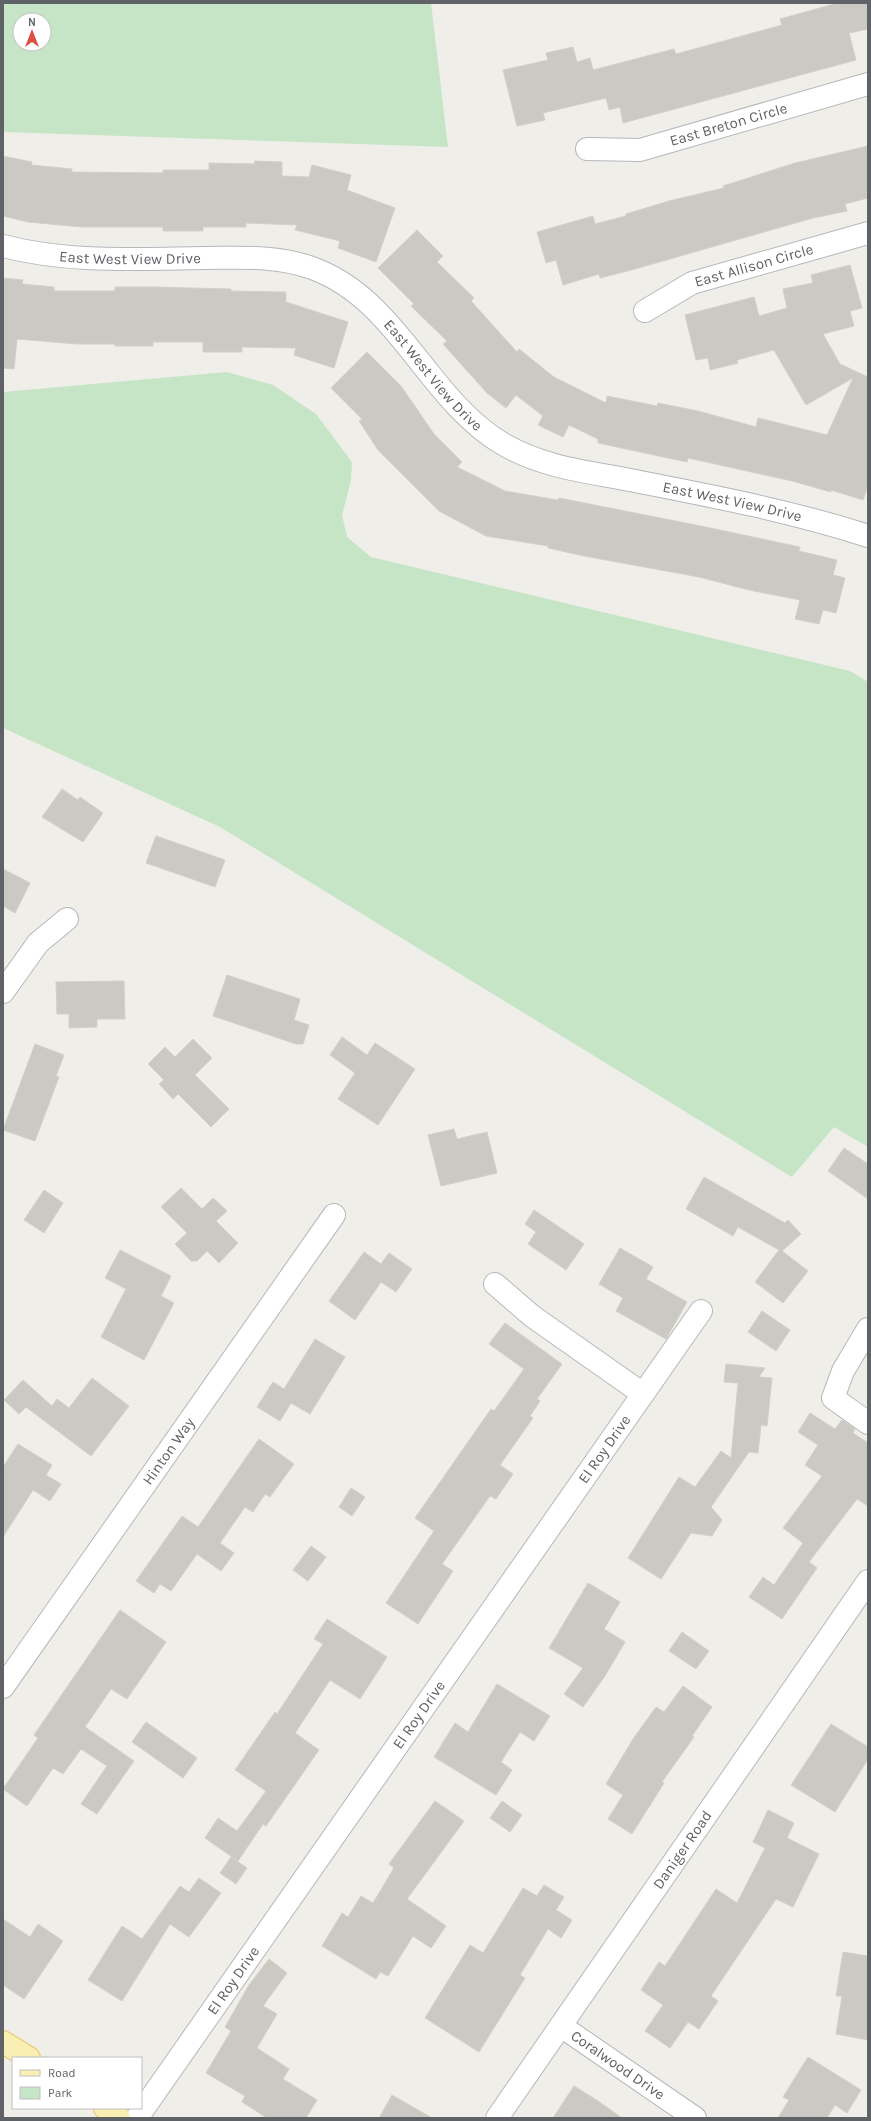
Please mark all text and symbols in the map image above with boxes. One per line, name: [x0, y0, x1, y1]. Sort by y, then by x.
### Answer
north arrow: [12, 12, 52, 52]
text: N: [28, 16, 36, 29]
street label: East Breton Circle: [667, 99, 789, 150]
street label: East Allison Circle: [692, 240, 815, 291]
street label: East West View Drive: [58, 247, 201, 268]
street label: East West View Drive: [380, 316, 486, 435]
street label: East West View Drive: [661, 478, 804, 526]
street label: El Roy Drive: [574, 1412, 635, 1487]
street label: Hinton Way: [139, 1414, 198, 1488]
street label: El Roy Drive: [389, 1677, 449, 1752]
street label: Daniger Road: [649, 1807, 716, 1893]
street label: El Roy Drive: [203, 1943, 263, 2018]
street label: Coralwood Drive: [567, 2026, 668, 2104]
legend: [12, 2057, 142, 2109]
text: Road: [48, 2066, 76, 2080]
text: Park: [48, 2086, 73, 2100]

